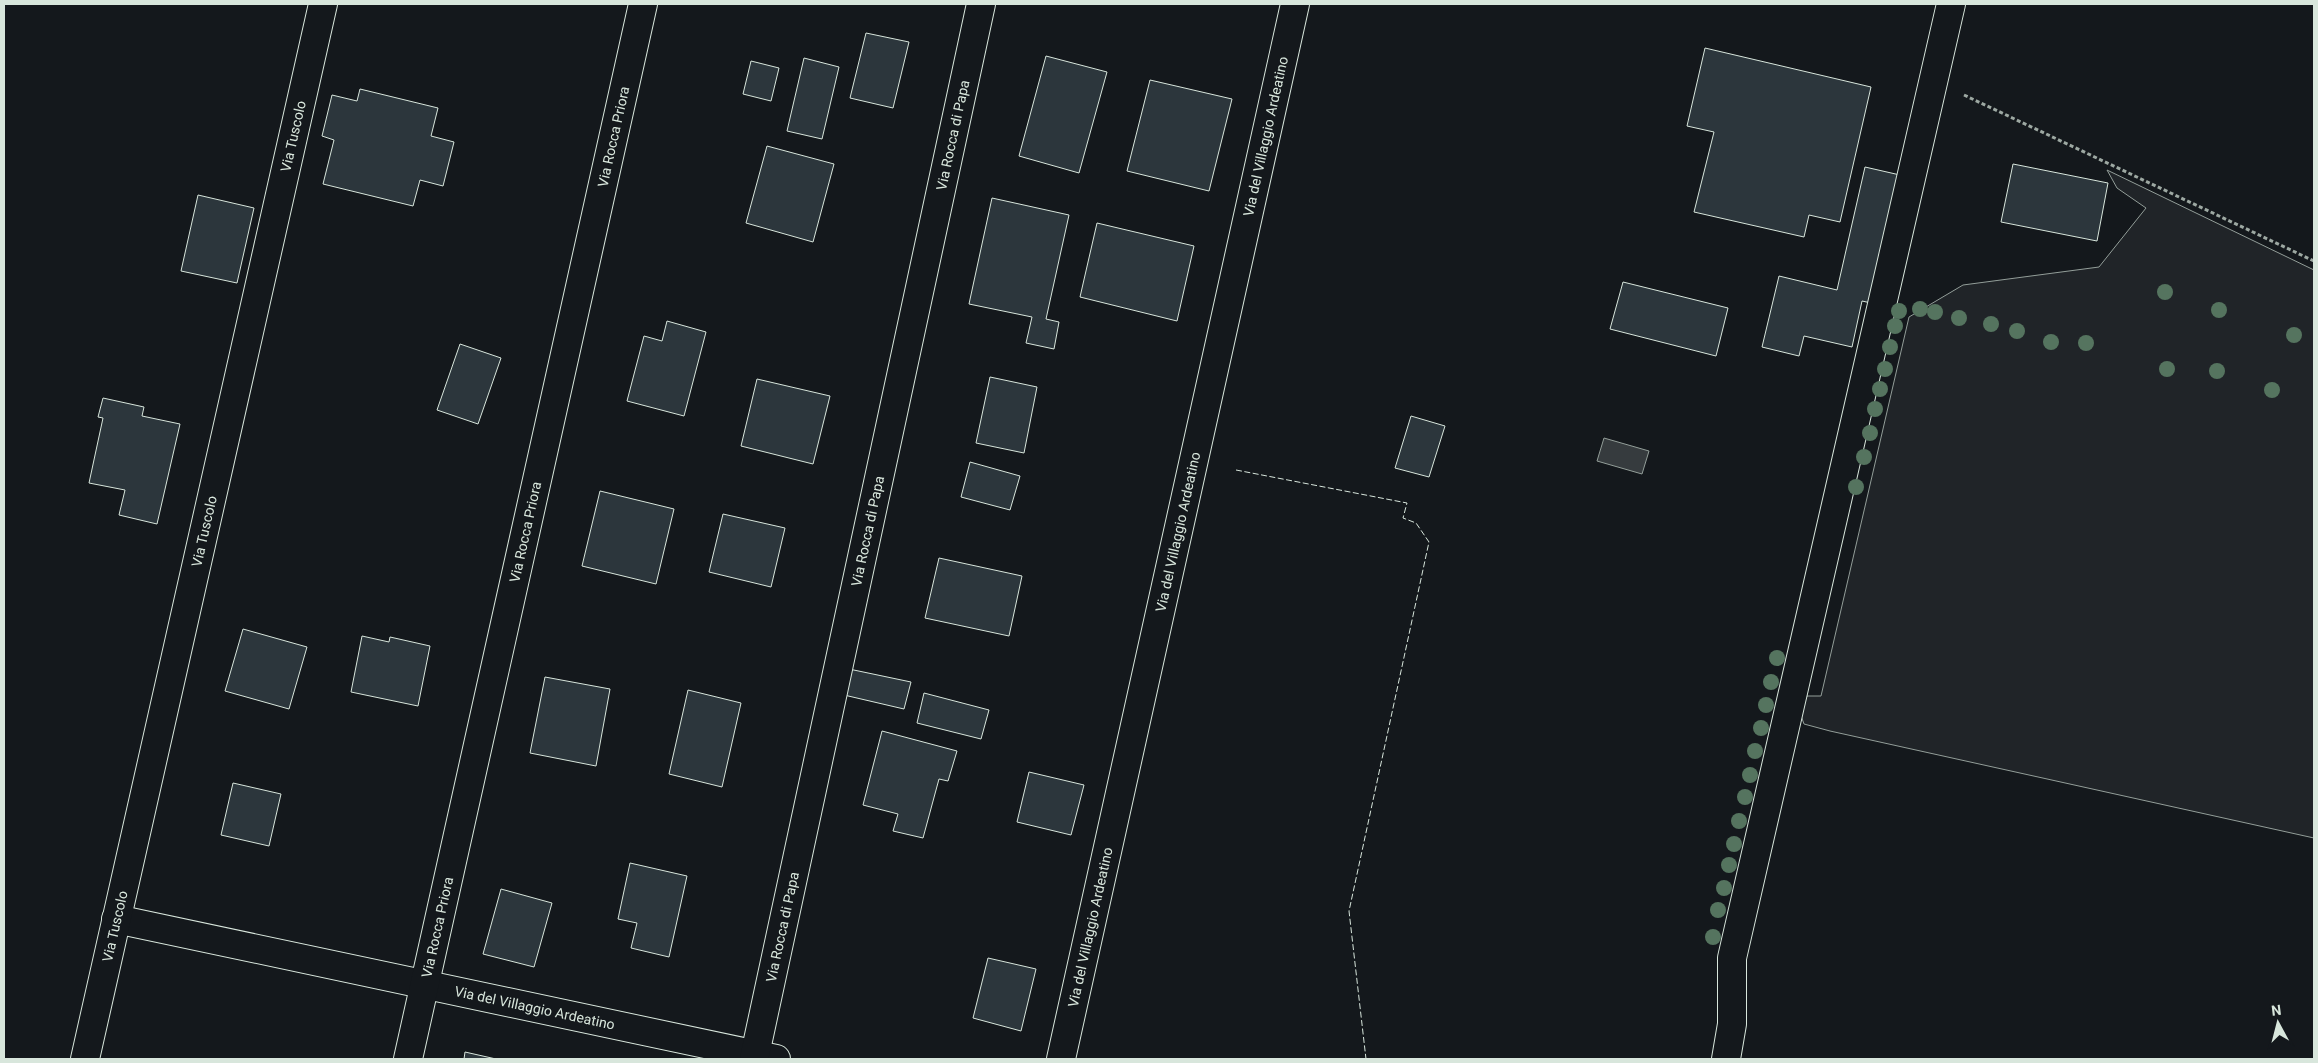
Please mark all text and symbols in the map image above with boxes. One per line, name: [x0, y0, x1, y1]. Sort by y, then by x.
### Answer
street label: Via del Villaggio Ardeatino: [1240, 55, 1291, 218]
street label: Via Rocca di Papa: [933, 78, 972, 192]
street label: Via Rocca Priora: [594, 85, 632, 189]
street label: Via Tuscolo: [277, 99, 309, 173]
street label: Via del Villaggio Ardeatino: [1152, 450, 1203, 613]
street label: Via Rocca di Papa: [848, 474, 887, 588]
street label: Via Rocca Priora: [506, 480, 544, 584]
street label: Via Tuscolo: [188, 494, 220, 568]
street label: Via del Villaggio Ardeatino: [1065, 846, 1116, 1009]
street label: Via Rocca di Papa: [763, 870, 802, 984]
street label: Via Rocca Priora: [418, 875, 456, 979]
street label: Via Tuscolo: [99, 889, 131, 963]
street label: Via del Villaggio Ardeatino: [453, 983, 616, 1033]
north arrow: [2253, 998, 2303, 1048]
text: N: [2271, 1002, 2282, 1019]

